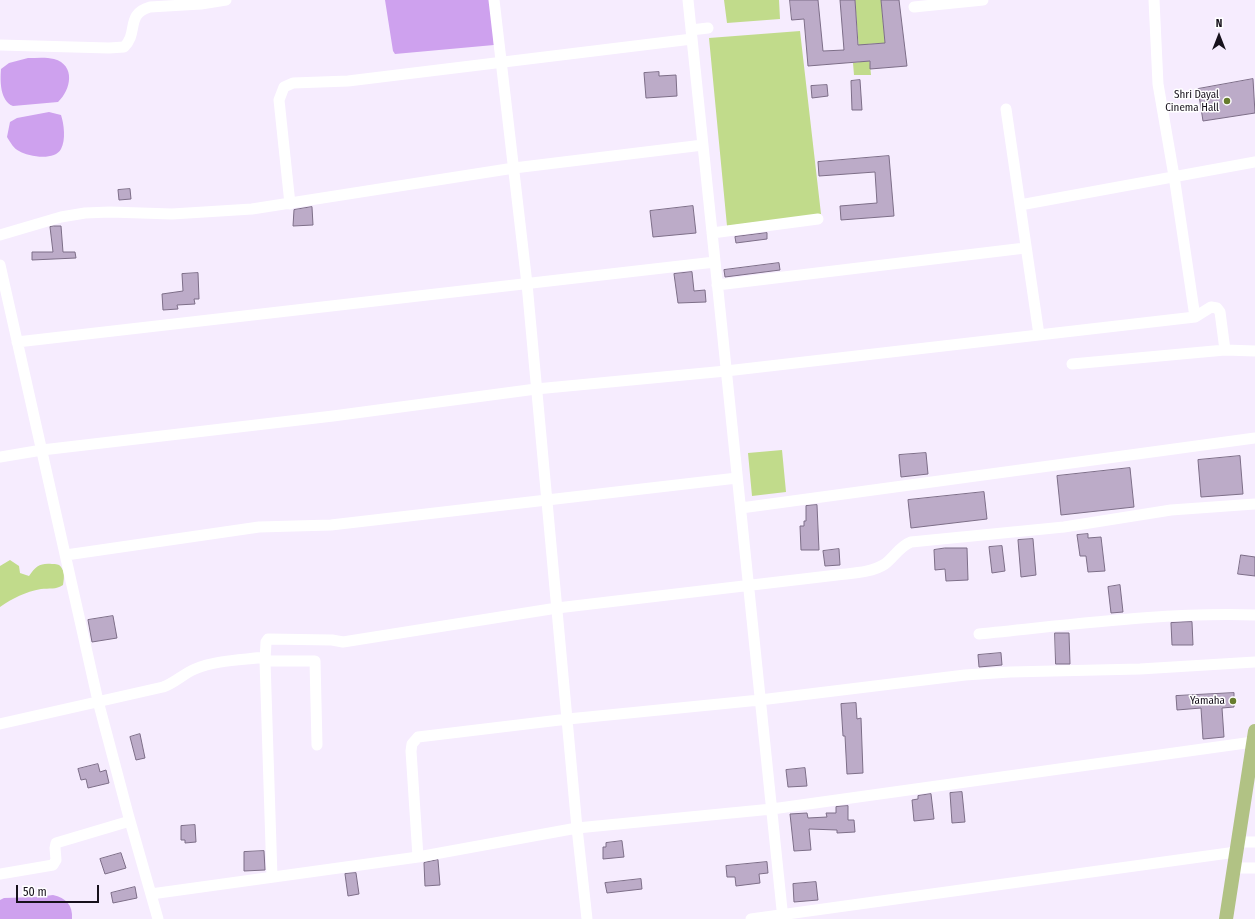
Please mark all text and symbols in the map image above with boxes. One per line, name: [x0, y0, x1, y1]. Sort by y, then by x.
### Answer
north arrow: [1199, 16, 1239, 56]
text: N: [1216, 17, 1222, 30]
place label: Shri Dayal Cinema Hall: [1165, 88, 1219, 114]
marker: Shri Dayal Cinema Hall: [1222, 96, 1232, 106]
place label: Yamaha: [1190, 694, 1225, 708]
marker: Yamaha: [1228, 696, 1238, 706]
scale bar: [18, 877, 101, 903]
text: 50 m: [23, 885, 47, 899]

